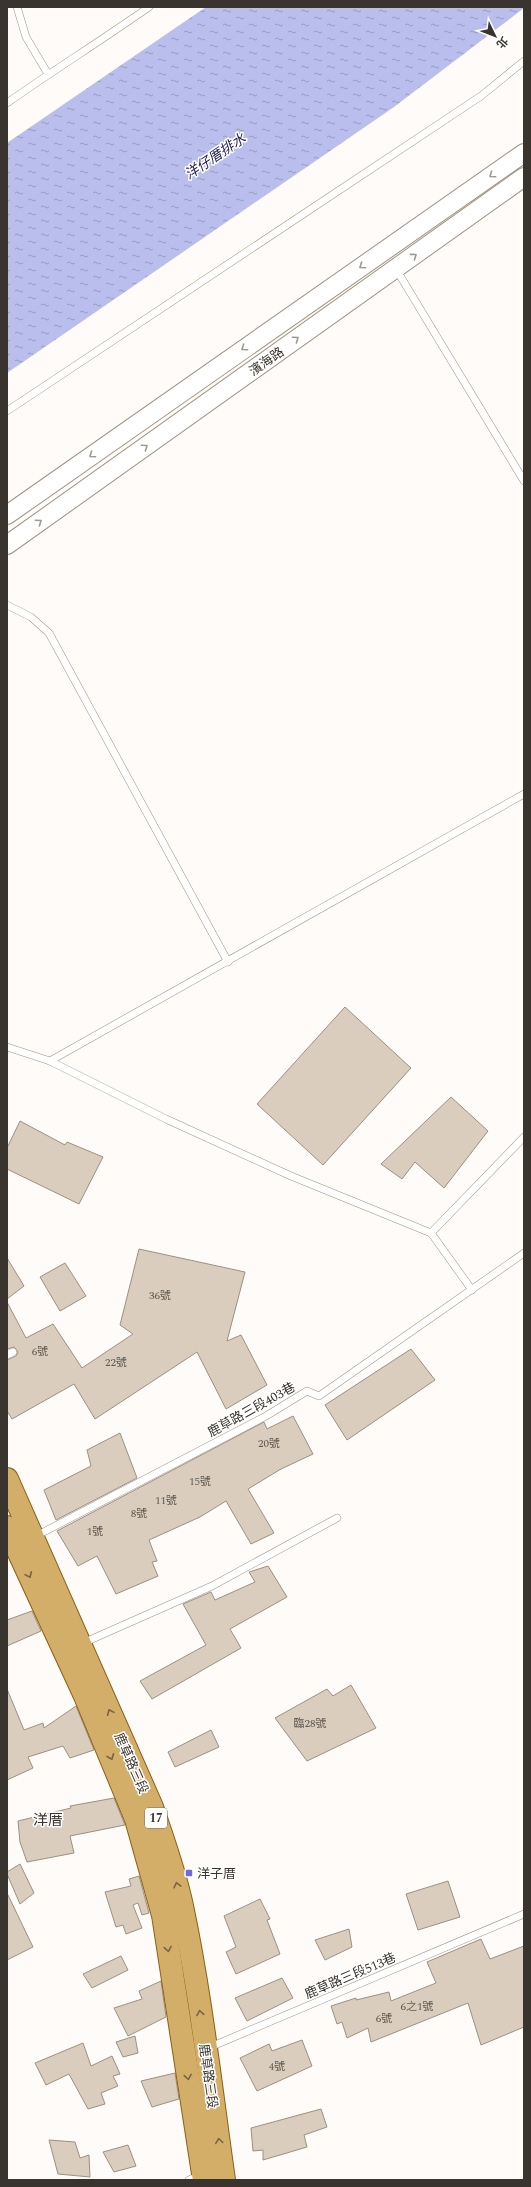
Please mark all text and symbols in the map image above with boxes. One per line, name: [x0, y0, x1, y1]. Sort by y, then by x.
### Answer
north arrow: [475, 16, 515, 56]
text: 北: [492, 33, 512, 52]
water label: 洋仔厝排水: [180, 128, 251, 185]
one-way arrow: [489, 170, 496, 178]
one-way arrow: [409, 254, 416, 261]
one-way arrow: [360, 261, 367, 268]
one-way arrow: [292, 337, 299, 344]
street label: 濱海路: [245, 342, 288, 381]
one-way arrow: [241, 343, 248, 351]
one-way arrow: [140, 445, 147, 452]
one-way arrow: [89, 450, 96, 457]
one-way arrow: [34, 520, 41, 527]
house number: 36號: [149, 1287, 171, 1304]
house number: 6號: [32, 1343, 48, 1360]
house number: 22號: [105, 1354, 127, 1371]
street label: 鹿草路三段403巷: [204, 1377, 299, 1442]
house number: 20號: [258, 1435, 280, 1452]
house number: 15號: [189, 1473, 211, 1490]
house number: 11號: [155, 1492, 177, 1509]
house number: 8號: [131, 1505, 147, 1522]
house number: 1號: [87, 1523, 103, 1540]
one-way arrow: [24, 1571, 32, 1579]
one-way arrow: [106, 1708, 114, 1715]
house number: 臨28號: [294, 1715, 327, 1732]
street label: 鹿草路三段: [109, 1730, 153, 1797]
one-way arrow: [107, 1754, 115, 1761]
road number: 17: [145, 1808, 167, 1828]
district label: 洋厝: [33, 1809, 63, 1832]
place label: 洋子厝: [197, 1864, 236, 1884]
marker: 洋子厝: [184, 1868, 194, 1878]
one-way arrow: [173, 1882, 181, 1888]
one-way arrow: [163, 1946, 172, 1952]
street label: 鹿草路三段513巷: [302, 1948, 399, 2004]
house number: 6之1號: [401, 1998, 434, 2015]
one-way arrow: [196, 2010, 205, 2016]
house number: 6號: [376, 2010, 392, 2027]
street label: 鹿草路三段: [194, 2043, 222, 2110]
house number: 4號: [269, 2058, 285, 2075]
one-way arrow: [183, 2074, 192, 2080]
one-way arrow: [215, 2138, 224, 2144]

